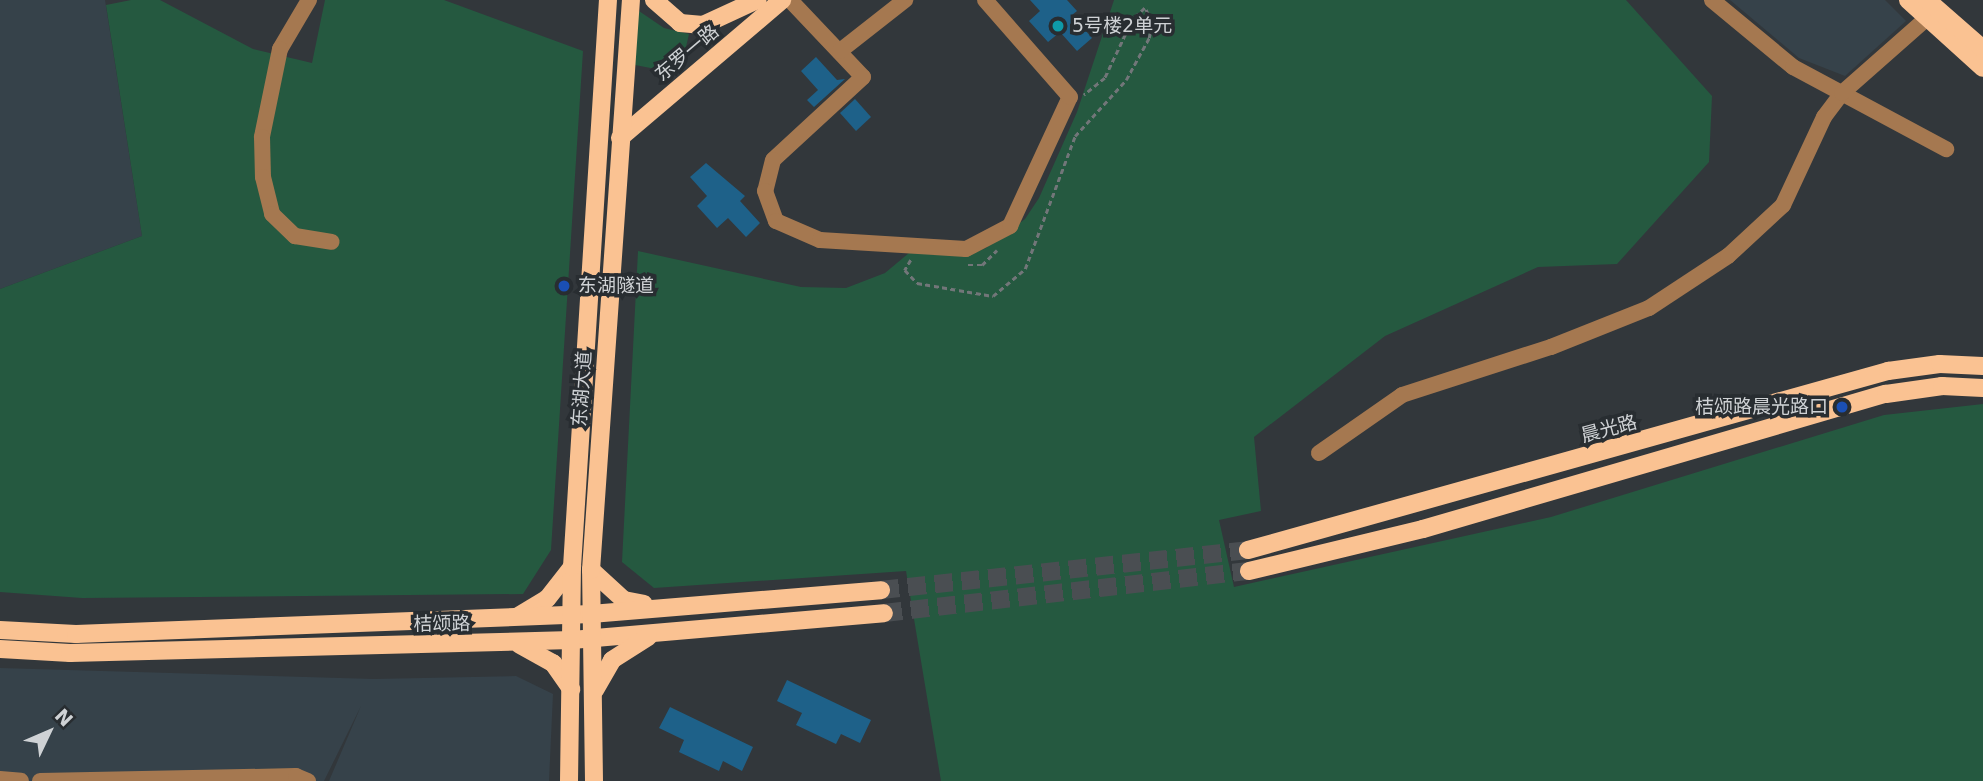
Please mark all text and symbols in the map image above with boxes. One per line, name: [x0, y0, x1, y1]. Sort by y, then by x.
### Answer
place label: 5号楼2单元: [1072, 15, 1172, 37]
marker: 5号楼2单元: [1050, 18, 1066, 34]
street label: 东罗一路: [651, 20, 723, 86]
place label: 东湖隧道: [578, 275, 654, 297]
marker: 东湖隧道: [556, 278, 572, 294]
street label: 东湖大道: [568, 350, 596, 428]
place label: 桔颂路晨光路口: [1695, 396, 1828, 418]
marker: 桔颂路晨光路口: [1834, 399, 1850, 415]
street label: 晨光路: [1579, 411, 1639, 447]
street label: 桔颂路: [413, 612, 471, 636]
north arrow: [14, 697, 84, 767]
text: N: [51, 704, 78, 731]

